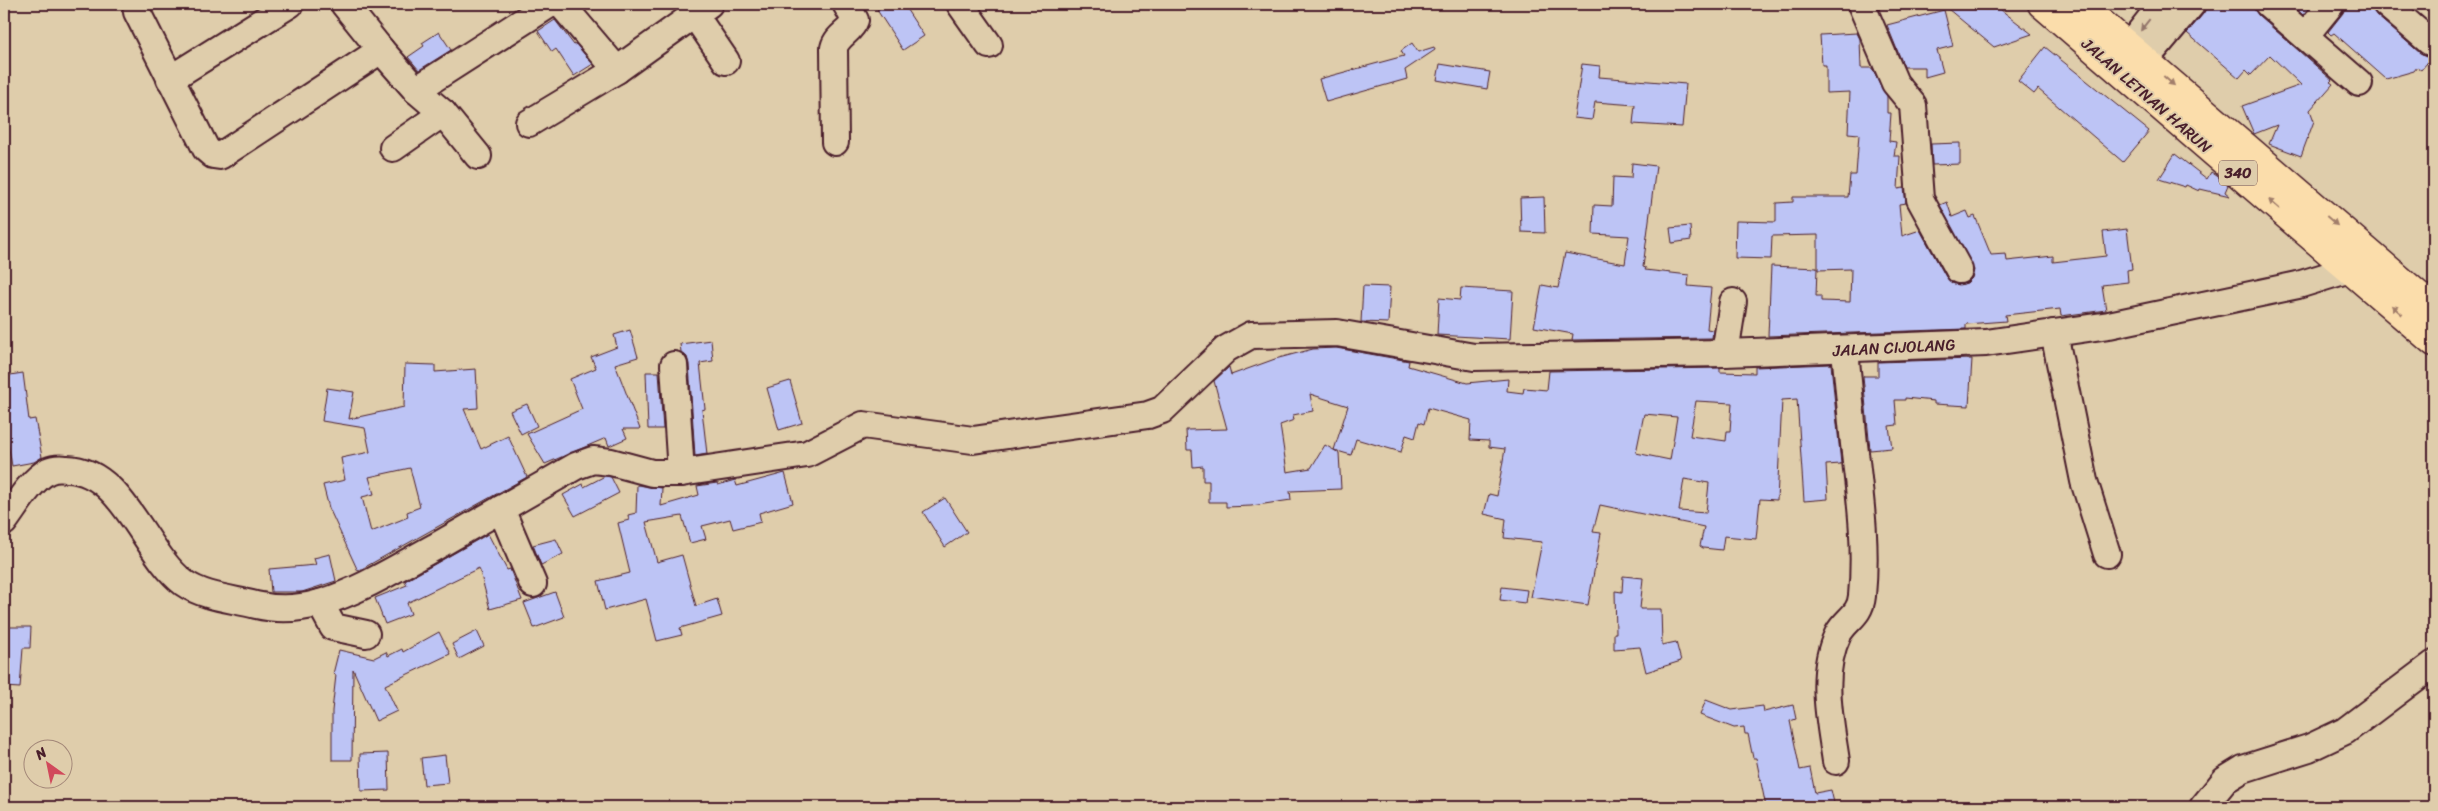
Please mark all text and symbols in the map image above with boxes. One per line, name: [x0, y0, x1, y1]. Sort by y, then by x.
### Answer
one-way arrow: [2140, 18, 2151, 31]
street label: JALAN LETNAN HARUN: [2074, 29, 2219, 161]
one-way arrow: [2163, 75, 2175, 87]
road number: 340: [2219, 160, 2257, 186]
one-way arrow: [2269, 198, 2281, 210]
one-way arrow: [2325, 216, 2338, 227]
one-way arrow: [2391, 305, 2404, 316]
street label: JALAN CIJOLANG: [1831, 330, 1956, 365]
north arrow: [22, 738, 72, 788]
text: N: [29, 740, 52, 767]

